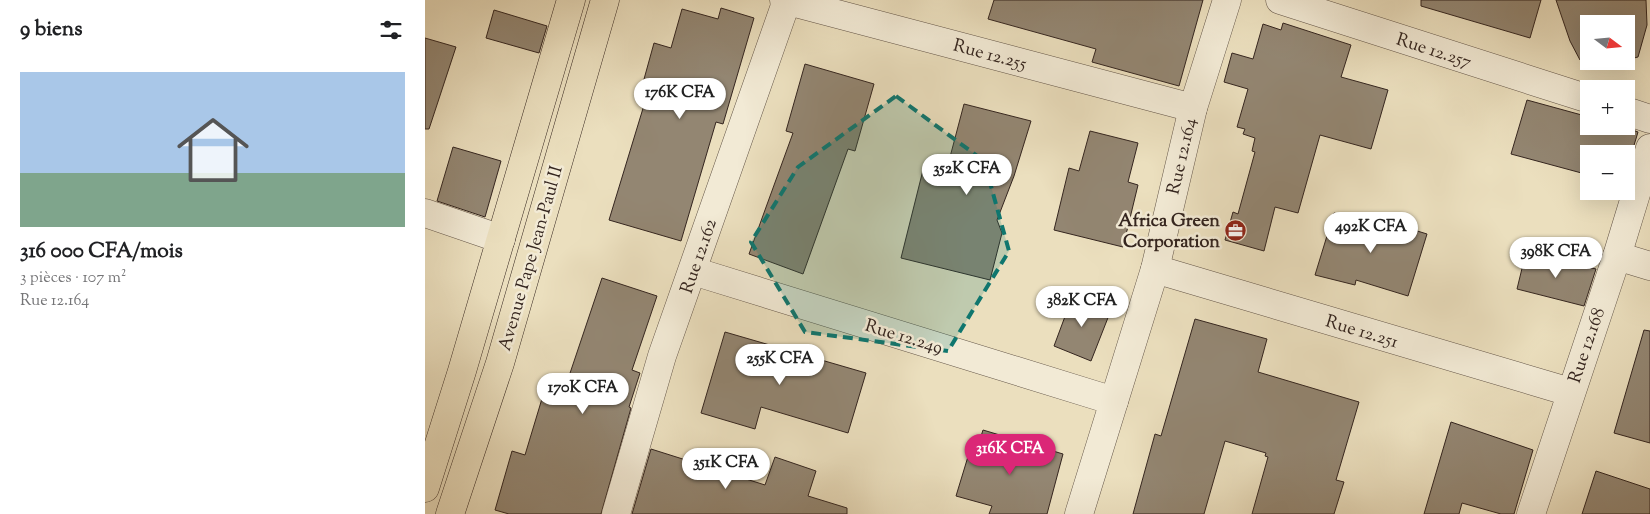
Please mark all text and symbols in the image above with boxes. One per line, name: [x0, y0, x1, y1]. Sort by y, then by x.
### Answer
text: 9 biens: [20, 15, 82, 45]
north arrow: [1580, 15, 1635, 70]
map controls: [1580, 15, 1635, 200]
icon: filters: [377, 16, 405, 44]
street label: Rue 12.257: [1392, 28, 1474, 76]
street label: Rue 12.255: [950, 34, 1029, 78]
pin: 176K CFA: [628, 78, 732, 120]
button: +: [1580, 80, 1635, 135]
text: 176K CFA: [645, 82, 715, 105]
icon: home: [168, 105, 258, 195]
street label: Rue 12.164: [1162, 116, 1204, 197]
button: −: [1580, 145, 1635, 200]
pin: 352K CFA: [915, 154, 1019, 196]
text: 352K CFA: [933, 158, 1001, 181]
street label: Avenue Pape Jean-Paul II: [493, 163, 571, 354]
place label: Africa Green Corporation: [1118, 209, 1220, 256]
pin: 492K CFA: [1319, 212, 1423, 254]
street label: Rue 12.162: [675, 215, 725, 297]
text: 492K CFA: [1335, 216, 1407, 239]
office icon: Africa Green Corporation: [1224, 218, 1248, 242]
pin: 398K CFA: [1504, 236, 1608, 279]
text: 316 000 CFA/mois: [20, 237, 183, 267]
text: 398K CFA: [1521, 241, 1591, 264]
text: 3 pièces · 107 m²: [20, 267, 126, 290]
pin: 382K CFA: [1030, 286, 1134, 328]
text: Rue 12.164: [20, 290, 89, 313]
text: 382K CFA: [1047, 290, 1117, 313]
street label: Rue 12.168: [1563, 304, 1613, 387]
street label: Rue 12.251: [1322, 310, 1401, 356]
street label: Rue 12.249: [861, 314, 946, 362]
pin: 255K CFA: [728, 344, 832, 386]
text: 255K CFA: [746, 348, 814, 371]
pin: 170K CFA: [531, 372, 635, 415]
text: 170K CFA: [548, 377, 618, 400]
pin: 316K CFA: [958, 434, 1062, 476]
text: 316K CFA: [976, 438, 1044, 461]
pin: 351K CFA: [674, 448, 778, 490]
text: 351K CFA: [693, 452, 759, 475]

